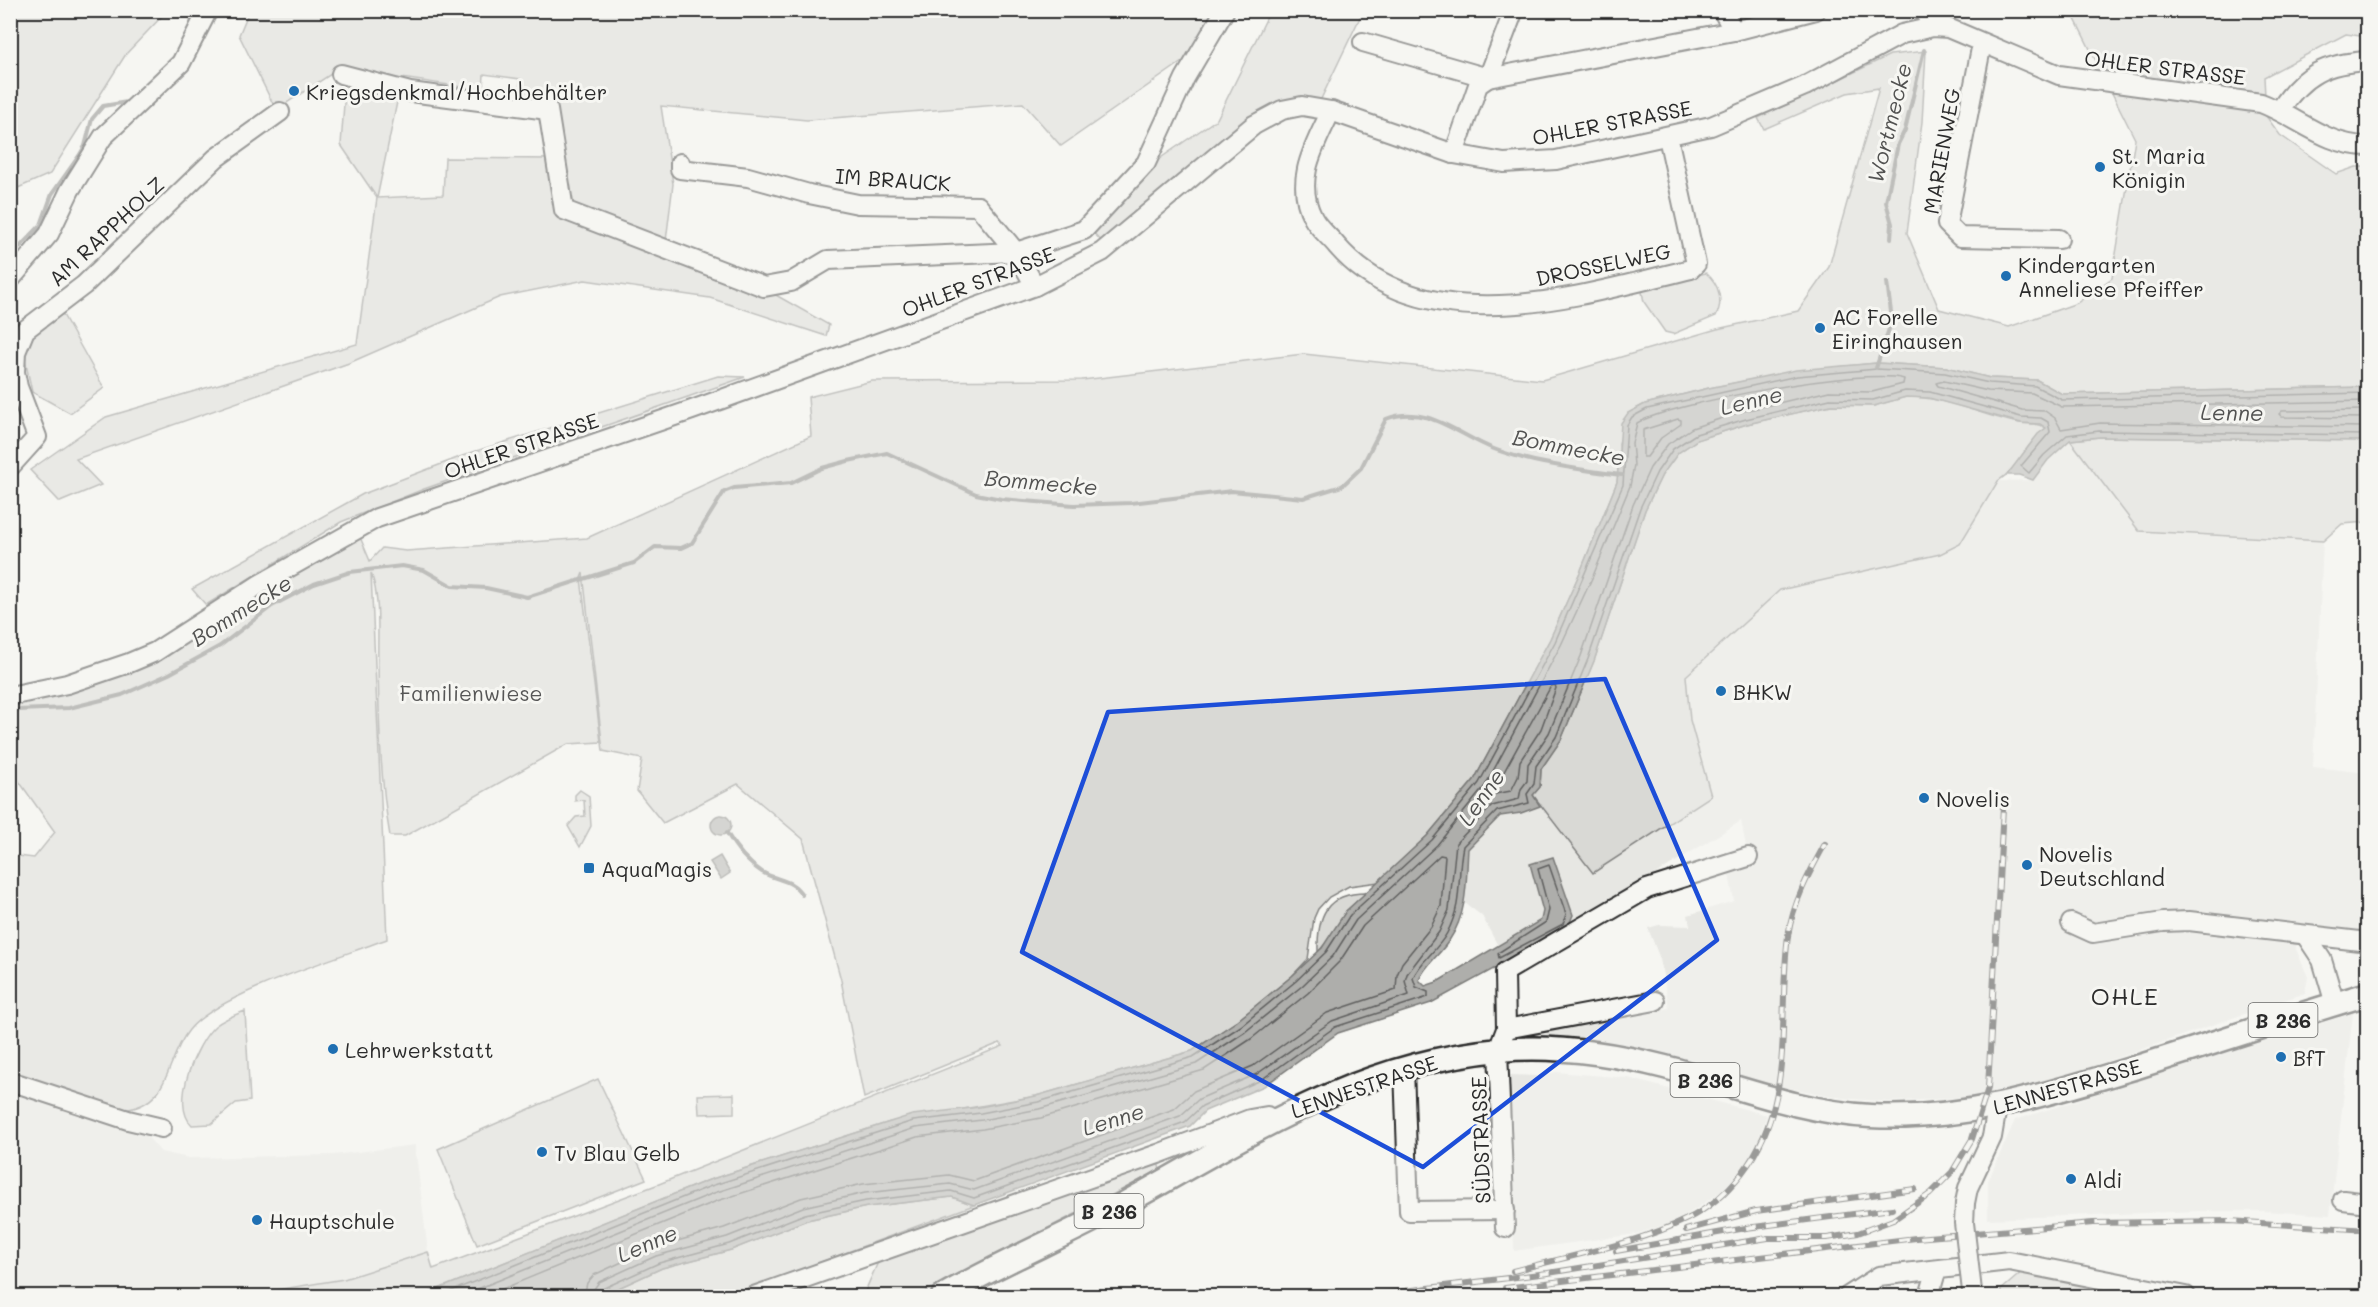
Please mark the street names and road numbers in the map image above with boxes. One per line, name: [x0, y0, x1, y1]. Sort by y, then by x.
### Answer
street label: OHLER STRASSE: [2083, 44, 2247, 90]
street label: MARIENWEG: [1917, 86, 1965, 216]
street label: OHLER STRASSE: [1530, 93, 1694, 151]
street label: IM BRAUCK: [834, 162, 952, 197]
street label: AM RAPPHOLZ: [43, 171, 169, 291]
street label: DROSSELWEG: [1533, 237, 1673, 291]
street label: OHLER STRASSE: [898, 239, 1058, 323]
street label: OHLER STRASSE: [440, 406, 602, 484]
road number: B 236: [2248, 1003, 2318, 1037]
street label: LENNESTRASSE: [1287, 1048, 1441, 1124]
street label: LENNESTRASSE: [1990, 1052, 2144, 1120]
road number: B 236: [1670, 1063, 1740, 1097]
street label: SÜDSTRASSE: [1464, 1076, 1496, 1204]
road number: B 236: [1074, 1194, 1144, 1228]

